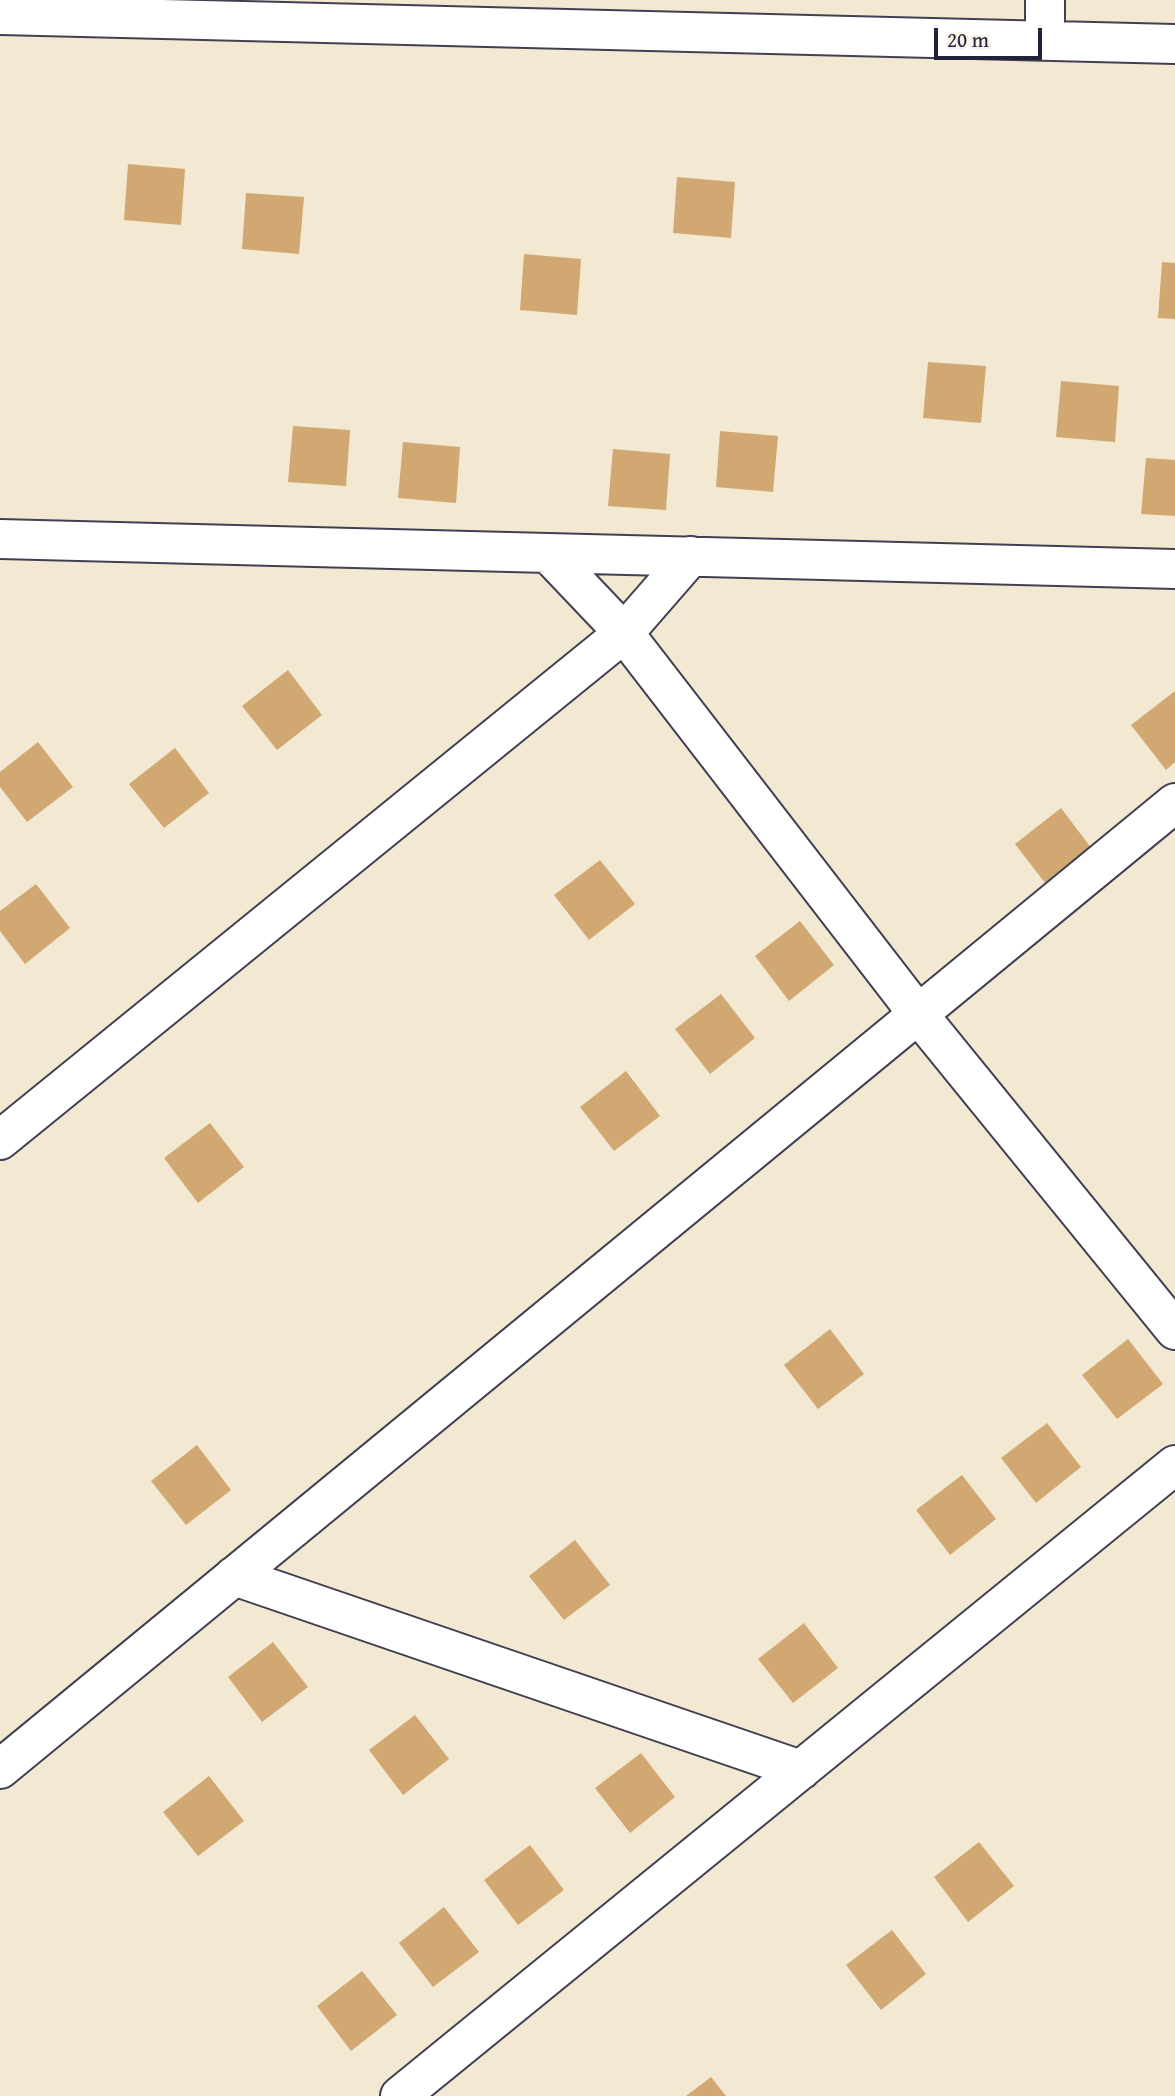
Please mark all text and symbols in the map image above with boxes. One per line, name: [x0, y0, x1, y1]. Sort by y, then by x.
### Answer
scale bar: [937, 14, 1046, 58]
text: 20 m: [947, 24, 989, 55]

